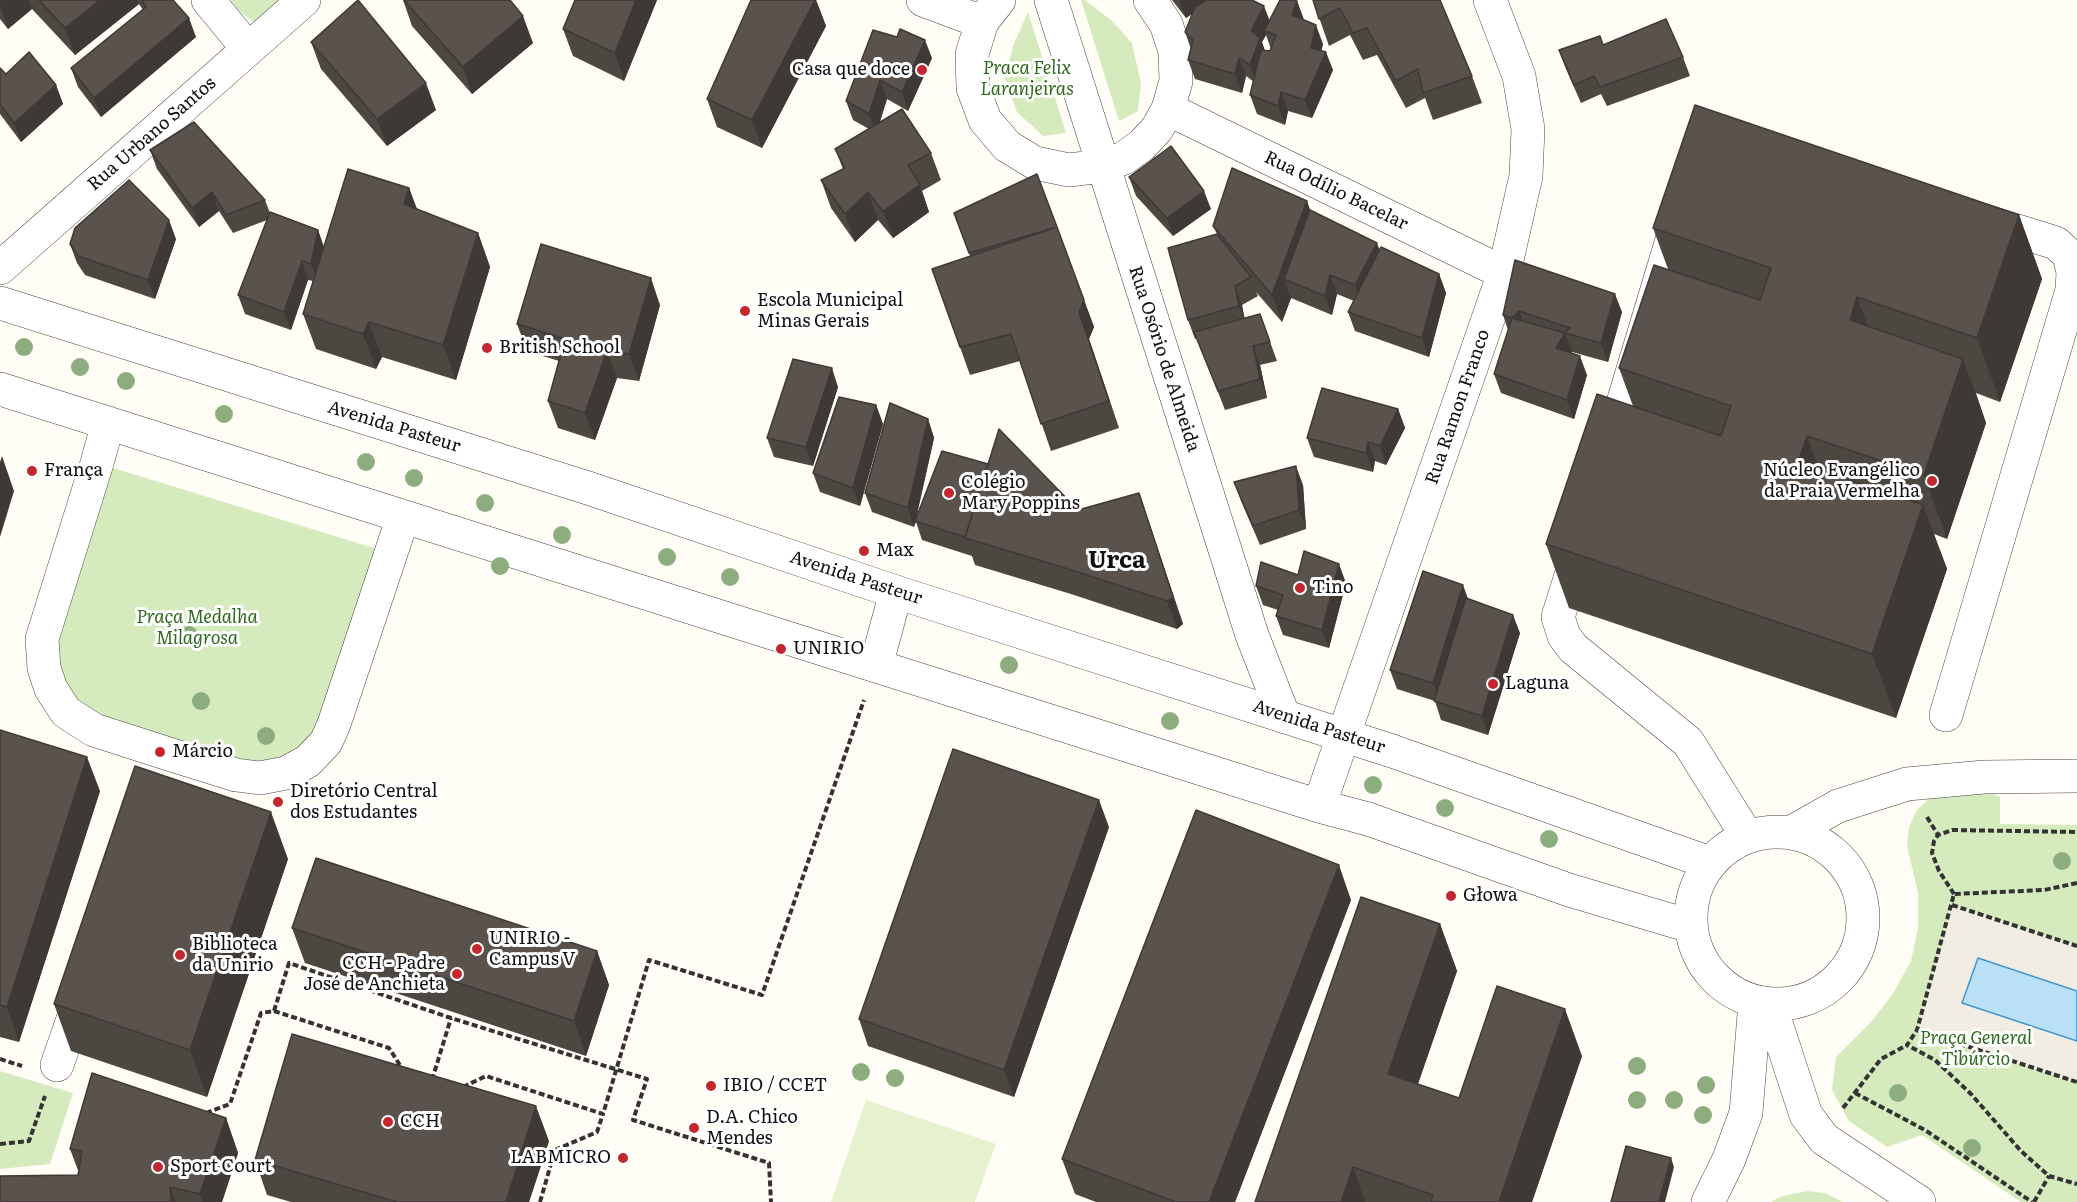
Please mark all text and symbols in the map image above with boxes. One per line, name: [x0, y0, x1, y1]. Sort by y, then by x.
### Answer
park label: Praca Felix Laranjeiras: [980, 58, 1074, 100]
place label: Casa que doce: [792, 59, 910, 81]
marker: Casa que doce: [915, 63, 929, 77]
street label: Rua Urbano Santos: [83, 72, 221, 196]
street label: Rua Odílio Bacelar: [1261, 147, 1411, 235]
street label: Rua Osório de Almeida: [1124, 263, 1204, 455]
place label: Escola Municipal Minas Gerais: [757, 290, 903, 332]
marker: Escola Municipal Minas Gerais: [738, 304, 752, 318]
street label: Rua Ramon Franco: [1421, 327, 1495, 487]
place label: British School: [499, 337, 620, 359]
marker: British School: [480, 341, 494, 355]
street label: Avenida Pasteur: [325, 397, 463, 457]
place label: França: [44, 460, 103, 482]
place label: Núcleo Evangélico da Praia Vermelha: [1763, 460, 1920, 502]
marker: França: [25, 464, 39, 478]
place label: Colégio Mary Poppins: [961, 472, 1080, 514]
marker: Núcleo Evangélico da Praia Vermelha: [1925, 474, 1939, 488]
marker: Colégio Mary Poppins: [942, 486, 956, 500]
place label: Max: [876, 540, 914, 562]
marker: Max: [857, 544, 871, 558]
street label: Avenida Pasteur: [787, 546, 925, 610]
district label: Urca: [1088, 547, 1146, 575]
place label: Tino: [1312, 577, 1353, 599]
marker: Tino: [1293, 581, 1307, 595]
park label: Praça Medalha Milagrosa: [136, 607, 258, 650]
place label: UNIRIO: [793, 638, 864, 660]
marker: UNIRIO: [774, 642, 788, 656]
place label: Laguna: [1505, 673, 1569, 695]
marker: Laguna: [1486, 677, 1500, 691]
street label: Avenida Pasteur: [1250, 695, 1388, 759]
place label: Márcio: [172, 741, 233, 763]
marker: Márcio: [153, 745, 167, 759]
place label: Diretório Central dos Estudantes: [290, 781, 438, 824]
marker: Diretório Central dos Estudantes: [271, 795, 285, 809]
place label: Głowa: [1463, 885, 1518, 907]
marker: Głowa: [1444, 889, 1458, 903]
place label: UNIRIO - Campus V: [489, 928, 576, 970]
place label: Biblioteca da Unirio: [192, 934, 278, 976]
marker: UNIRIO - Campus V: [470, 942, 484, 956]
marker: Biblioteca da Unirio: [173, 948, 187, 962]
place label: CCH - Padre José de Anchieta: [303, 953, 445, 996]
marker: CCH - Padre José de Anchieta: [450, 967, 464, 981]
park label: Praça General Tibúrcio: [1920, 1028, 2032, 1070]
place label: IBIO / CCET: [723, 1075, 827, 1097]
marker: IBIO / CCET: [704, 1079, 718, 1093]
place label: D.A. Chico Mendes: [706, 1107, 798, 1150]
place label: CCH: [400, 1111, 440, 1133]
marker: CCH: [381, 1115, 395, 1129]
marker: D.A. Chico Mendes: [687, 1121, 701, 1135]
place label: LABMICRO: [510, 1147, 611, 1169]
marker: LABMICRO: [616, 1151, 630, 1165]
place label: Sport Court: [170, 1156, 272, 1178]
marker: Sport Court: [151, 1160, 165, 1174]

